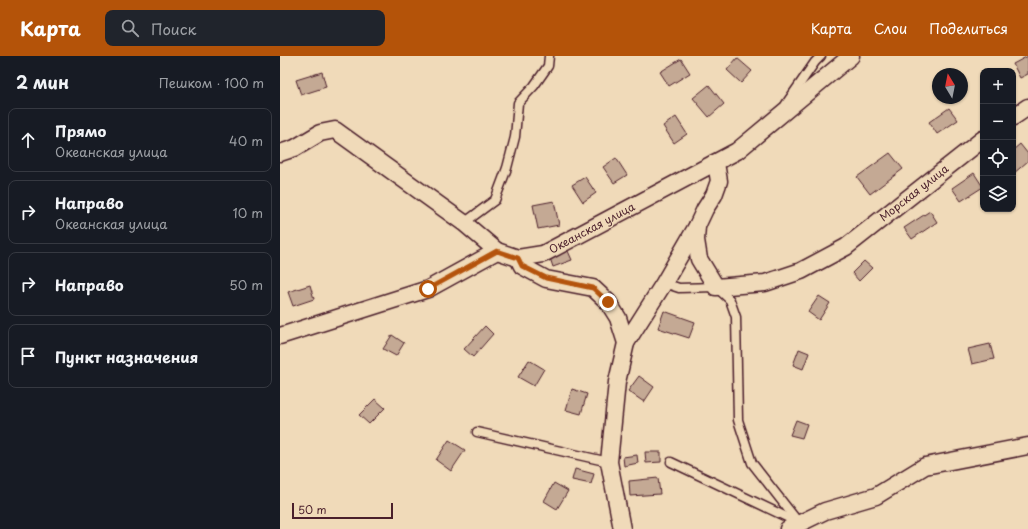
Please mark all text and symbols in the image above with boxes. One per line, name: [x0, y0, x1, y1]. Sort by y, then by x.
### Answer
search box: [105, 10, 385, 46]
text: Карта: [20, 14, 81, 42]
icon: search: [119, 17, 141, 39]
text: Поиск: [151, 17, 196, 40]
text: Карта: [811, 18, 852, 39]
text: Слои: [874, 18, 907, 39]
text: Поделиться: [929, 18, 1008, 39]
north arrow: [932, 68, 968, 104]
map controls: [980, 68, 1016, 212]
button: +: [980, 68, 1016, 104]
text: 2 мин: [16, 69, 69, 95]
text: Пешком · 100 m: [159, 73, 264, 92]
button: −: [980, 104, 1016, 140]
text: Прямо: [55, 119, 106, 142]
icon: ahead: [17, 129, 39, 151]
text: 40 m: [229, 131, 263, 150]
button: locate: [980, 140, 1016, 176]
text: Океанская улица: [55, 142, 168, 161]
street label: Морская улица: [875, 160, 952, 225]
button: layers: [980, 176, 1016, 212]
text: Направо: [55, 191, 124, 214]
street label: Океанская улица: [546, 198, 638, 257]
icon: right: [17, 201, 39, 223]
text: 10 m: [233, 203, 263, 222]
text: Океанская улица: [55, 214, 168, 233]
icon: right: [17, 273, 39, 295]
text: Направо: [55, 273, 124, 296]
text: 50 m: [229, 275, 263, 294]
route start: [419, 280, 437, 298]
route end: [599, 293, 617, 311]
icon: arrive: [17, 345, 39, 367]
text: Пункт назначения: [55, 345, 198, 368]
scale bar: [292, 501, 393, 520]
text: 50 m: [298, 501, 327, 518]

